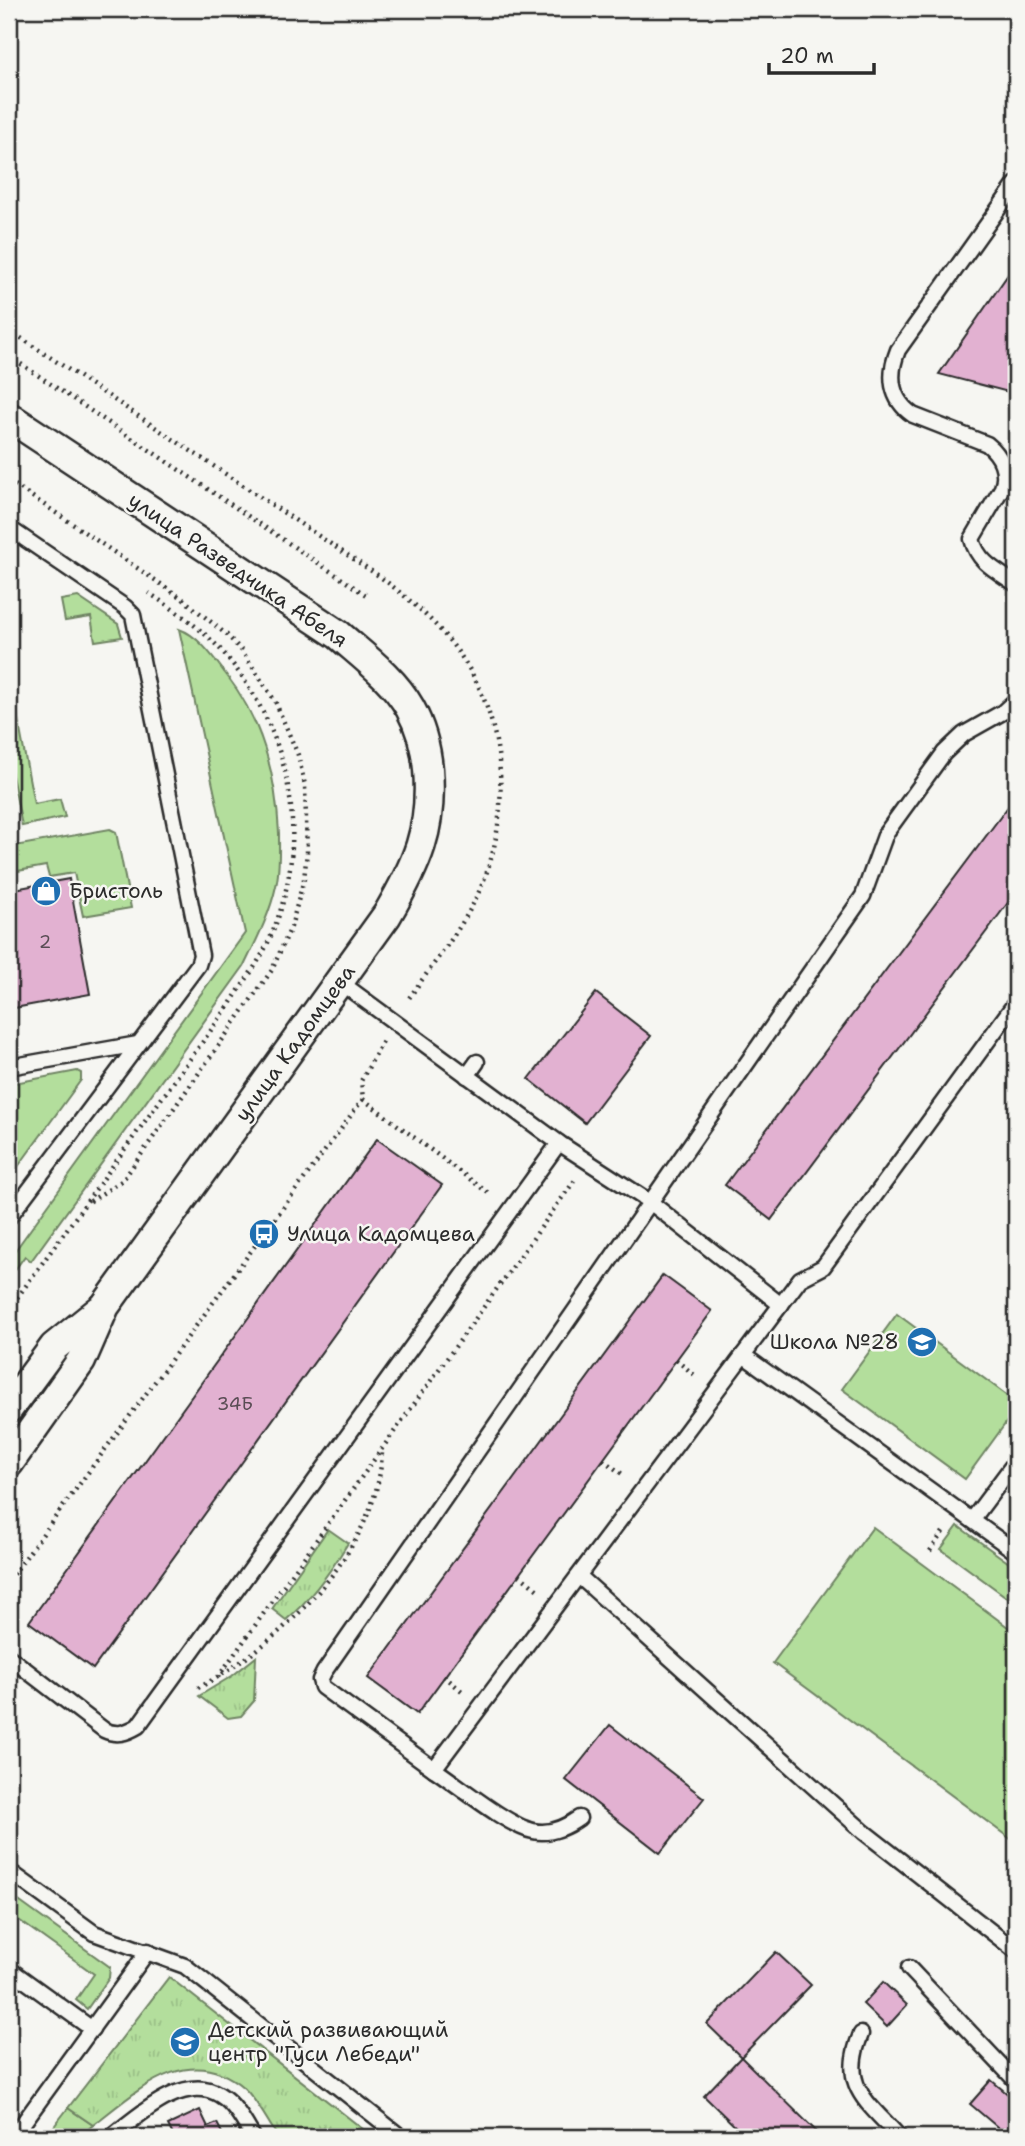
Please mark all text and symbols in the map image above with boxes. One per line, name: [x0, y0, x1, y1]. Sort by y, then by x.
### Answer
scale bar: [769, 32, 874, 76]
text: 20 m: [780, 42, 834, 70]
street label: улица Разведчика Абеля: [123, 486, 353, 654]
shop icon: Бристоль: [29, 874, 63, 908]
place label: Бристоль: [69, 877, 163, 905]
house number: 2: [39, 930, 51, 954]
street label: улица Кадомцева: [229, 959, 361, 1127]
bus stop icon: Улица Кадомцева: [247, 1217, 281, 1251]
place label: Улица Кадомцева: [287, 1220, 475, 1248]
school or university icon: Школа №28: [905, 1325, 939, 1359]
place label: Школа №28: [770, 1328, 899, 1356]
house number: 34Б: [217, 1392, 253, 1416]
place label: Детский развивающий центр "Гуси Лебеди": [208, 2016, 449, 2068]
school or university icon: Детский развивающий центр "Гуси Лебеди": [168, 2025, 202, 2059]

